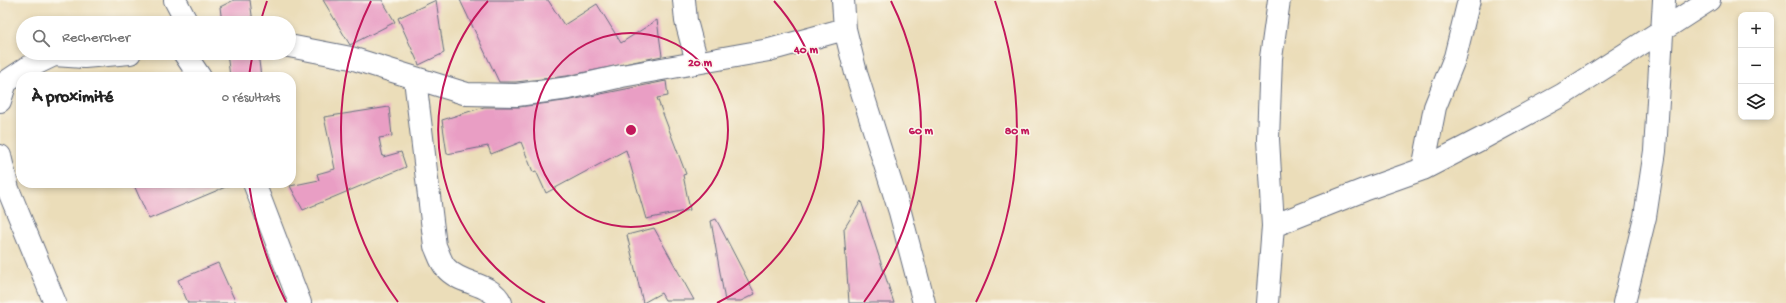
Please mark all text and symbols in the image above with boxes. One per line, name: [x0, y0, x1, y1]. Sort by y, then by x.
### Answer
map controls: [1738, 12, 1774, 120]
button: +: [1738, 12, 1774, 48]
search box: [16, 16, 296, 60]
icon: search: [30, 27, 52, 49]
text: Rechercher: [62, 29, 130, 47]
text: 40 m: [793, 44, 818, 58]
button: −: [1738, 48, 1774, 84]
text: 20 m: [688, 57, 713, 71]
button: layers: [1738, 84, 1774, 120]
text: À proximité: [32, 88, 113, 108]
text: 0 résultats: [222, 91, 280, 106]
centre of rings: [624, 123, 638, 137]
text: 60 m: [909, 125, 934, 139]
text: 80 m: [1005, 125, 1030, 139]

